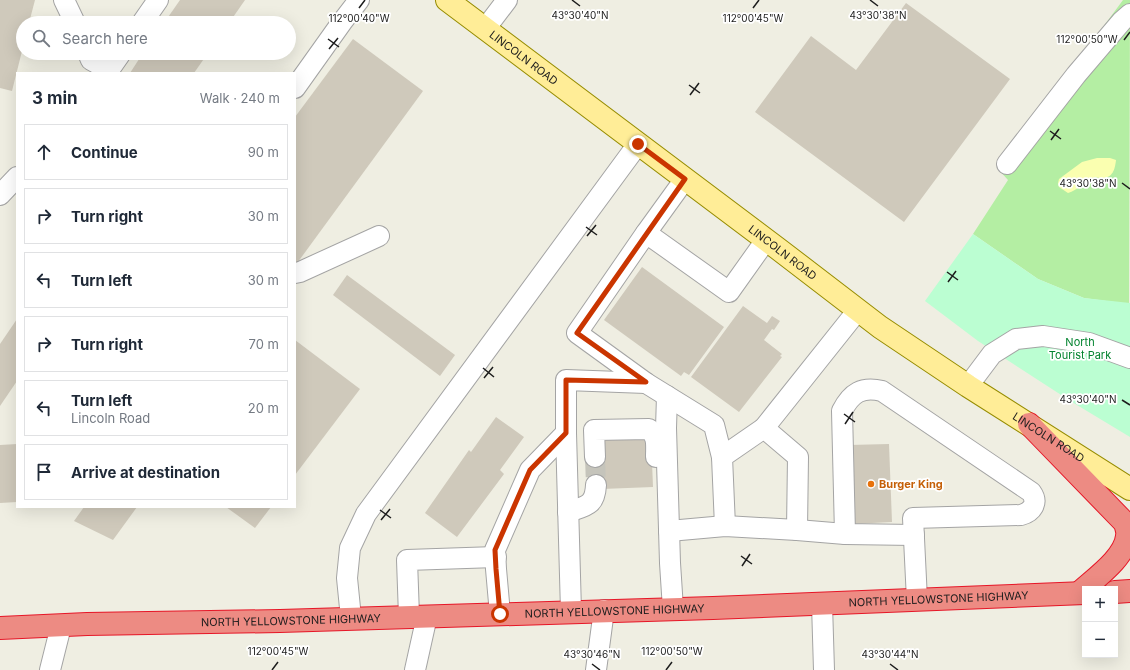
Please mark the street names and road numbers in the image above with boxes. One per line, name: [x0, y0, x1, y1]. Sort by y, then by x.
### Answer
street label: LINCOLN ROAD: [487, 27, 561, 88]
street label: LINCOLN ROAD: [746, 222, 820, 283]
street label: LINCOLN ROAD: [1010, 409, 1087, 465]
street label: NORTH YELLOWSTONE HIGHWAY: [848, 588, 1029, 610]
street label: NORTH YELLOWSTONE HIGHWAY: [525, 601, 705, 621]
street label: NORTH YELLOWSTONE HIGHWAY: [201, 611, 382, 629]

